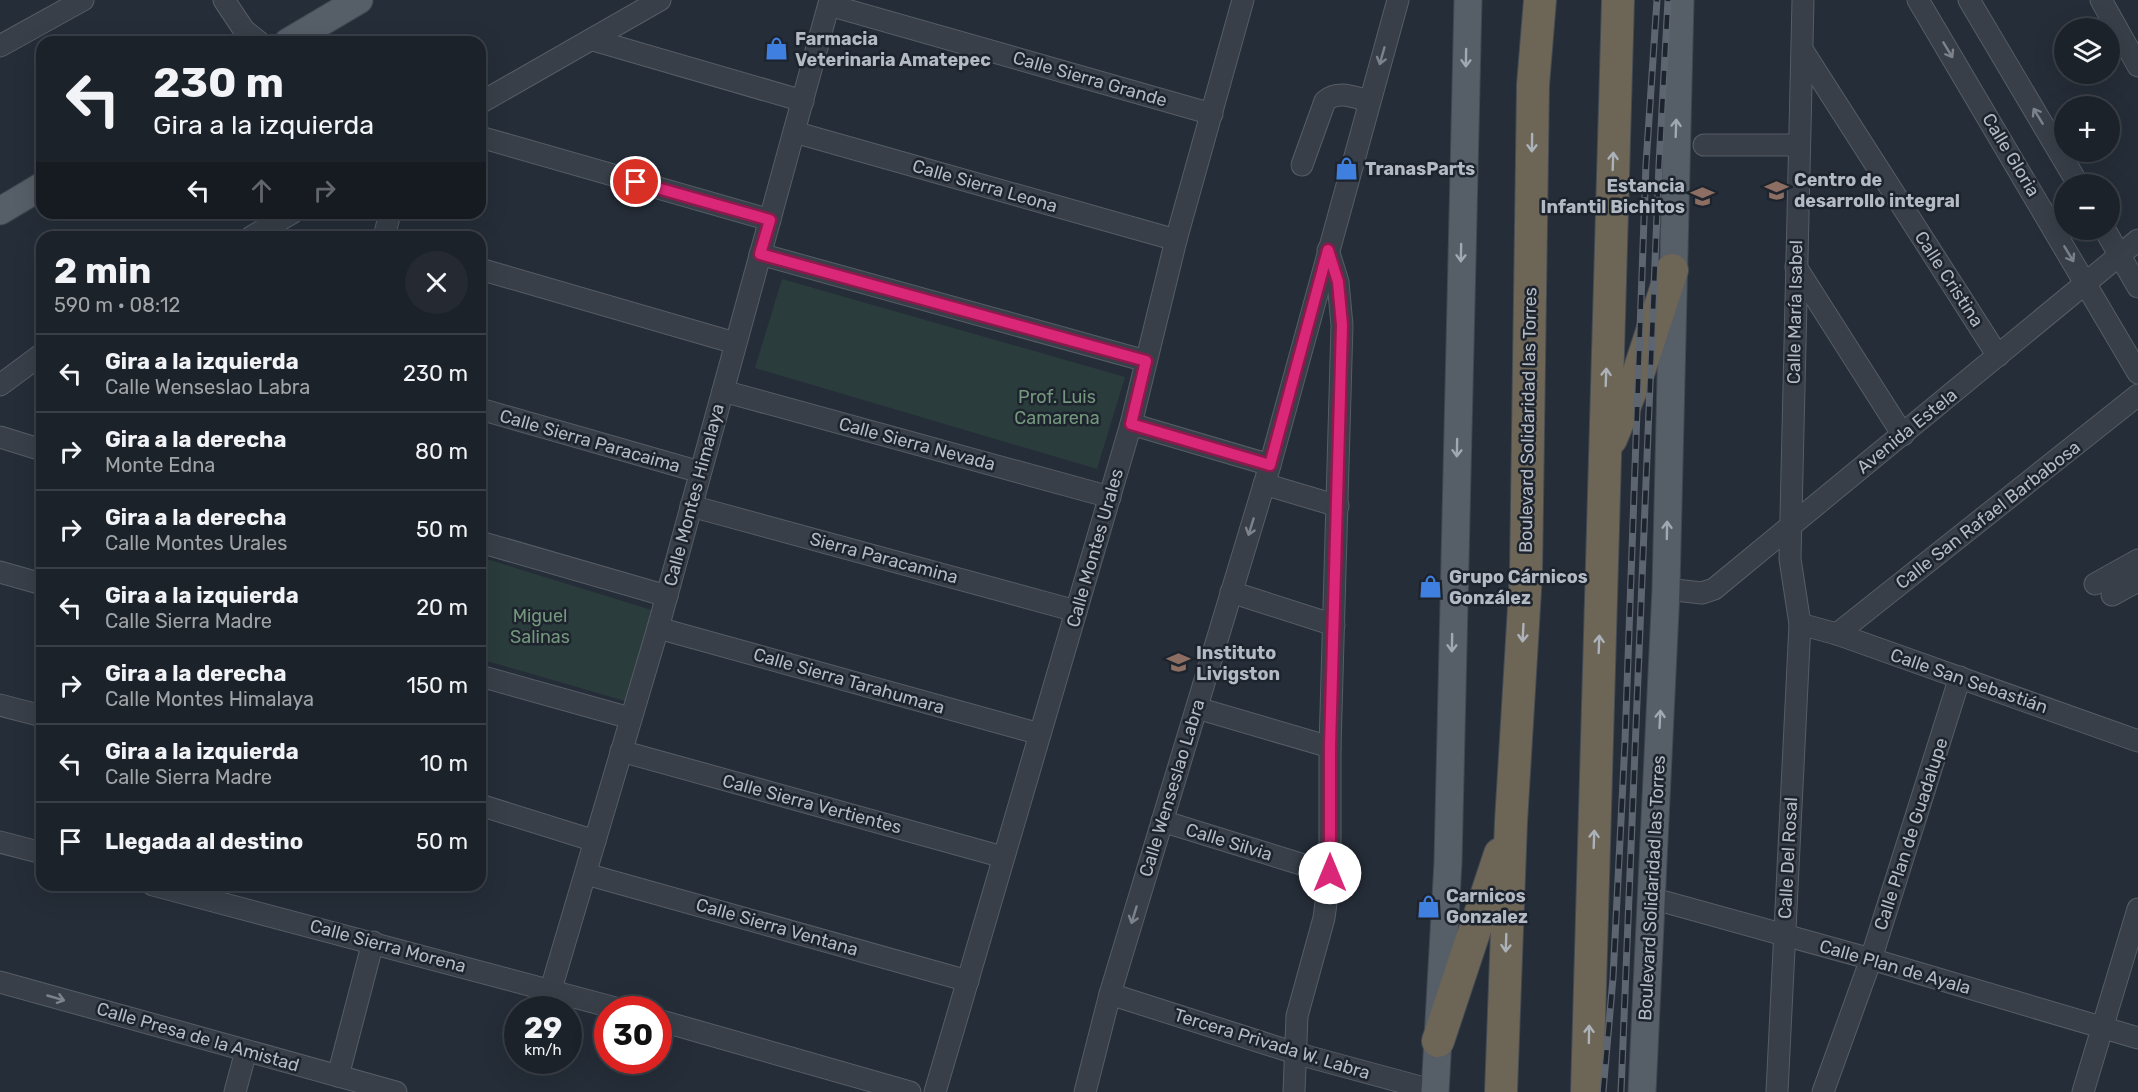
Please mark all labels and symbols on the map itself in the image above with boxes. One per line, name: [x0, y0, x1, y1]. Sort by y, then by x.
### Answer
place label: Farmacia Veterinaria Amatepec: [795, 28, 991, 71]
shop icon: Farmacia Veterinaria Amatepec: [764, 36, 790, 62]
one-way arrow: [1943, 41, 1955, 58]
street label: Calle Sierra Grande: [1010, 46, 1170, 112]
one-way arrow: [1376, 46, 1387, 65]
one-way arrow: [1460, 48, 1472, 68]
one-way arrow: [2031, 108, 2043, 125]
street label: Calle Gloria: [1978, 109, 2044, 201]
one-way arrow: [1670, 118, 1681, 138]
one-way arrow: [1526, 133, 1538, 153]
one-way arrow: [1608, 151, 1619, 171]
street label: Calle Sierra Leona: [910, 155, 1060, 217]
pin: [610, 156, 661, 207]
shop icon: TranasParts: [1334, 156, 1360, 182]
place label: TranasParts: [1365, 158, 1475, 180]
place label: Centro de desarrollo integral: [1794, 169, 1960, 212]
place label: Estancia Infantil Bichitos: [1541, 175, 1685, 218]
school or university icon: Centro de desarrollo integral: [1763, 177, 1789, 203]
school or university icon: Estancia Infantil Bichitos: [1690, 183, 1716, 209]
street label: Calle Cristina: [1910, 227, 1988, 331]
street label: Calle María Isabel: [1783, 240, 1807, 384]
one-way arrow: [1456, 243, 1467, 263]
one-way arrow: [2064, 245, 2076, 262]
street label: Boulevard Solidaridad las Torres: [1515, 287, 1541, 553]
one-way arrow: [1601, 367, 1612, 387]
street label: Avenida Estela: [1852, 384, 1962, 478]
park label: Prof. Luis Camarena: [1014, 386, 1100, 429]
street label: Calle Montes Himalaya: [659, 401, 729, 589]
street label: Calle Sierra Paracaima: [497, 405, 683, 477]
street label: Calle Sierra Nevada: [836, 413, 998, 475]
street label: Calle San Rafael Barbabosa: [1891, 436, 2085, 594]
one-way arrow: [1451, 438, 1462, 458]
street label: Calle Montes Urales: [1062, 466, 1128, 630]
one-way arrow: [1244, 517, 1255, 536]
one-way arrow: [1661, 521, 1673, 541]
street label: Sierra Paracamina: [807, 528, 961, 588]
place label: Grupo Cárnicos González: [1449, 566, 1588, 609]
shop icon: Grupo Cárnicos González: [1418, 574, 1444, 600]
park label: Miguel Salinas: [510, 605, 570, 648]
one-way arrow: [1517, 622, 1528, 642]
one-way arrow: [1446, 633, 1458, 653]
one-way arrow: [1594, 634, 1605, 654]
place label: Instituto Livigston: [1196, 642, 1280, 685]
street label: Calle Sierra Tarahumara: [751, 643, 947, 719]
street label: Calle San Sebastián: [1887, 644, 2051, 718]
school or university icon: Instituto Livigston: [1165, 650, 1191, 676]
street label: Calle Wenseslao Labra: [1134, 696, 1210, 880]
one-way arrow: [1654, 709, 1665, 729]
street label: Calle Plan de Guadalupe: [1869, 735, 1953, 933]
street label: Boulevard Solidaridad las Torres: [1634, 755, 1670, 1021]
street label: Calle Sierra Vertientes: [720, 769, 904, 839]
street label: Calle Del Rosal: [1774, 797, 1802, 919]
street label: Calle Silvia: [1183, 818, 1275, 866]
one-way arrow: [1588, 829, 1599, 849]
position arrow: [1298, 841, 1362, 905]
place label: Carnicos Gonzalez: [1446, 885, 1528, 928]
street label: Calle Sierra Ventana: [693, 893, 861, 961]
shop icon: Carnicos Gonzalez: [1415, 893, 1441, 919]
one-way arrow: [1128, 905, 1139, 924]
street label: Calle Sierra Morena: [307, 915, 469, 977]
one-way arrow: [1501, 933, 1512, 953]
street label: Calle Plan de Ayala: [1817, 935, 1973, 999]
one-way arrow: [46, 992, 65, 1004]
speed limit sign: 30: [594, 996, 672, 1074]
street label: Calle Presa de la Amistad: [94, 998, 302, 1076]
street label: Tercera Privada W. Labra: [1171, 1004, 1373, 1084]
one-way arrow: [1583, 1024, 1594, 1044]

